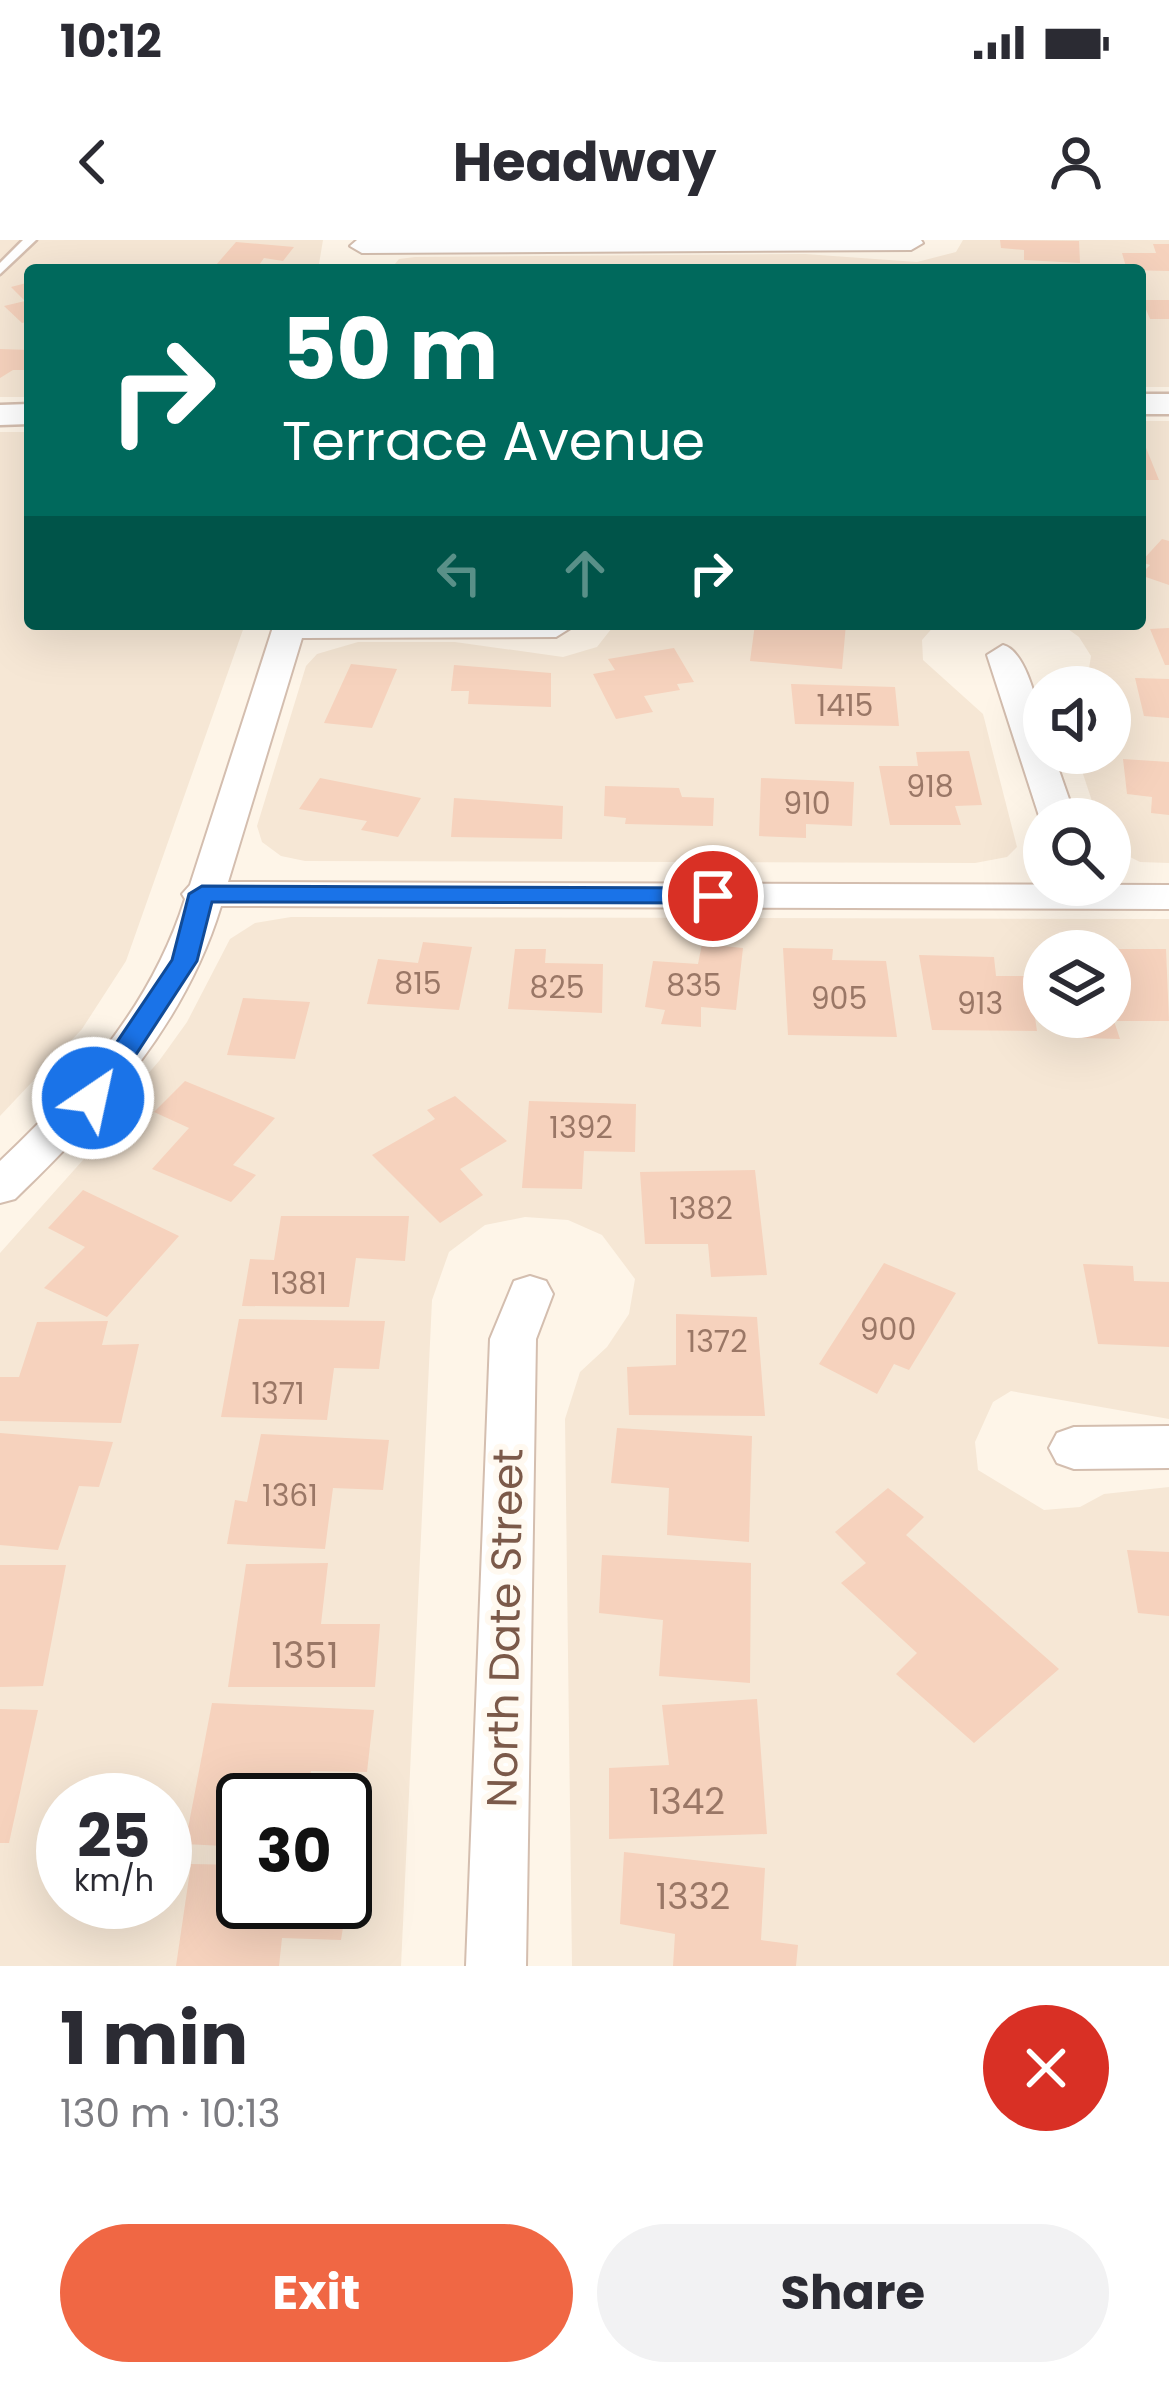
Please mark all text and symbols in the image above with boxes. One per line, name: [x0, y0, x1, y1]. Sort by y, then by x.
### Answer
text: 10:12: [60, 10, 162, 73]
text: Headway: [453, 124, 716, 200]
icon: back: [60, 129, 126, 195]
icon: person: [1043, 129, 1109, 195]
text: 50 m: [282, 291, 498, 408]
icon: right: [84, 312, 240, 468]
text: Terrace Avenue: [282, 403, 705, 479]
icon: left: [426, 540, 492, 606]
icon: ahead: [552, 540, 618, 606]
icon: right: [678, 540, 744, 606]
map controls: [1023, 666, 1131, 1038]
button: sound: [1023, 666, 1131, 774]
house number: 1415: [817, 684, 873, 727]
house number: 918: [906, 765, 954, 808]
house number: 910: [783, 782, 831, 825]
button: search: [1023, 798, 1131, 906]
pin: [662, 845, 764, 947]
icon: arrive: [680, 863, 746, 929]
button: layers: [1023, 930, 1131, 1038]
house number: 815: [394, 962, 442, 1005]
house number: 835: [666, 964, 722, 1007]
house number: 825: [529, 966, 585, 1009]
house number: 905: [811, 977, 867, 1020]
house number: 913: [957, 982, 1003, 1025]
position arrow: [30, 1035, 156, 1161]
house number: 1392: [549, 1106, 613, 1149]
house number: 1382: [669, 1187, 733, 1230]
house number: 1381: [271, 1262, 327, 1305]
house number: 900: [860, 1308, 916, 1351]
house number: 1372: [687, 1320, 747, 1363]
house number: 1371: [251, 1372, 305, 1415]
street label: North Date Street: [472, 1448, 538, 1808]
house number: 1361: [262, 1474, 318, 1517]
house number: 1351: [272, 1630, 338, 1681]
speed limit sign: 30: [216, 1773, 372, 1929]
house number: 1342: [649, 1776, 725, 1827]
text: 25: [77, 1794, 151, 1878]
text: km/h: [74, 1859, 154, 1902]
house number: 1332: [656, 1871, 730, 1922]
text: 1 min: [60, 1988, 248, 2089]
button: close: [983, 2005, 1109, 2131]
text: 130 m · 10:13: [60, 2086, 280, 2141]
button: Exit: [60, 2224, 573, 2362]
button: Share: [597, 2224, 1109, 2362]

